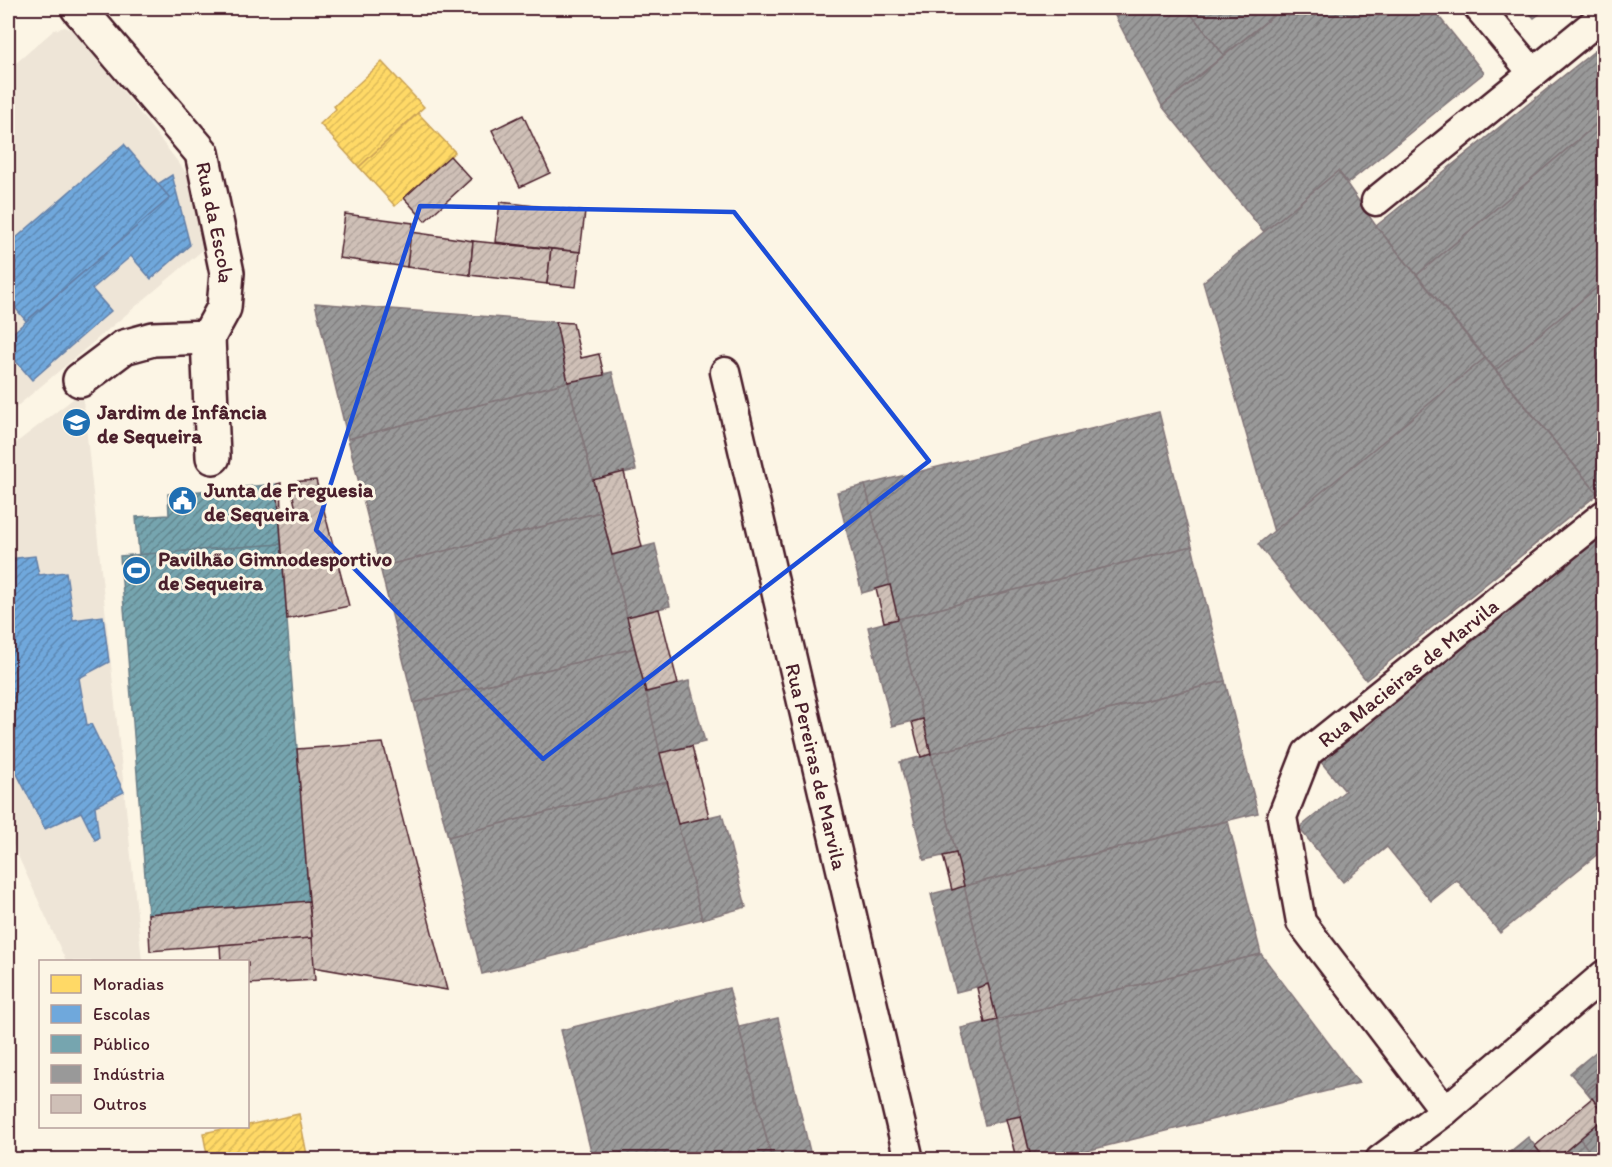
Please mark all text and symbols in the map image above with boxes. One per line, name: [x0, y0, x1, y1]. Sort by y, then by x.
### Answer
street label: Rua da Escola: [192, 159, 239, 285]
place label: Jardim de Infância de Sequeira: [96, 399, 267, 449]
school or university icon: Jardim de Infância de Sequeira: [60, 407, 92, 439]
place label: Junta de Freguesia de Sequeira: [203, 477, 374, 527]
public building icon: Junta de Freguesia de Sequeira: [167, 485, 199, 517]
place label: Pavilhão Gimnodesportivo de Sequeira: [158, 546, 392, 596]
sports icon: Pavilhão Gimnodesportivo de Sequeira: [121, 554, 153, 586]
street label: Rua Macieiras de Marvila: [1312, 593, 1503, 752]
street label: Rua Pereiras de Marvila: [781, 661, 853, 872]
legend: [39, 960, 249, 1128]
text: Moradias: [93, 973, 164, 995]
text: Escolas: [93, 1003, 150, 1025]
text: Público: [93, 1033, 150, 1055]
text: Indústria: [93, 1063, 165, 1085]
text: Outros: [93, 1093, 147, 1115]

